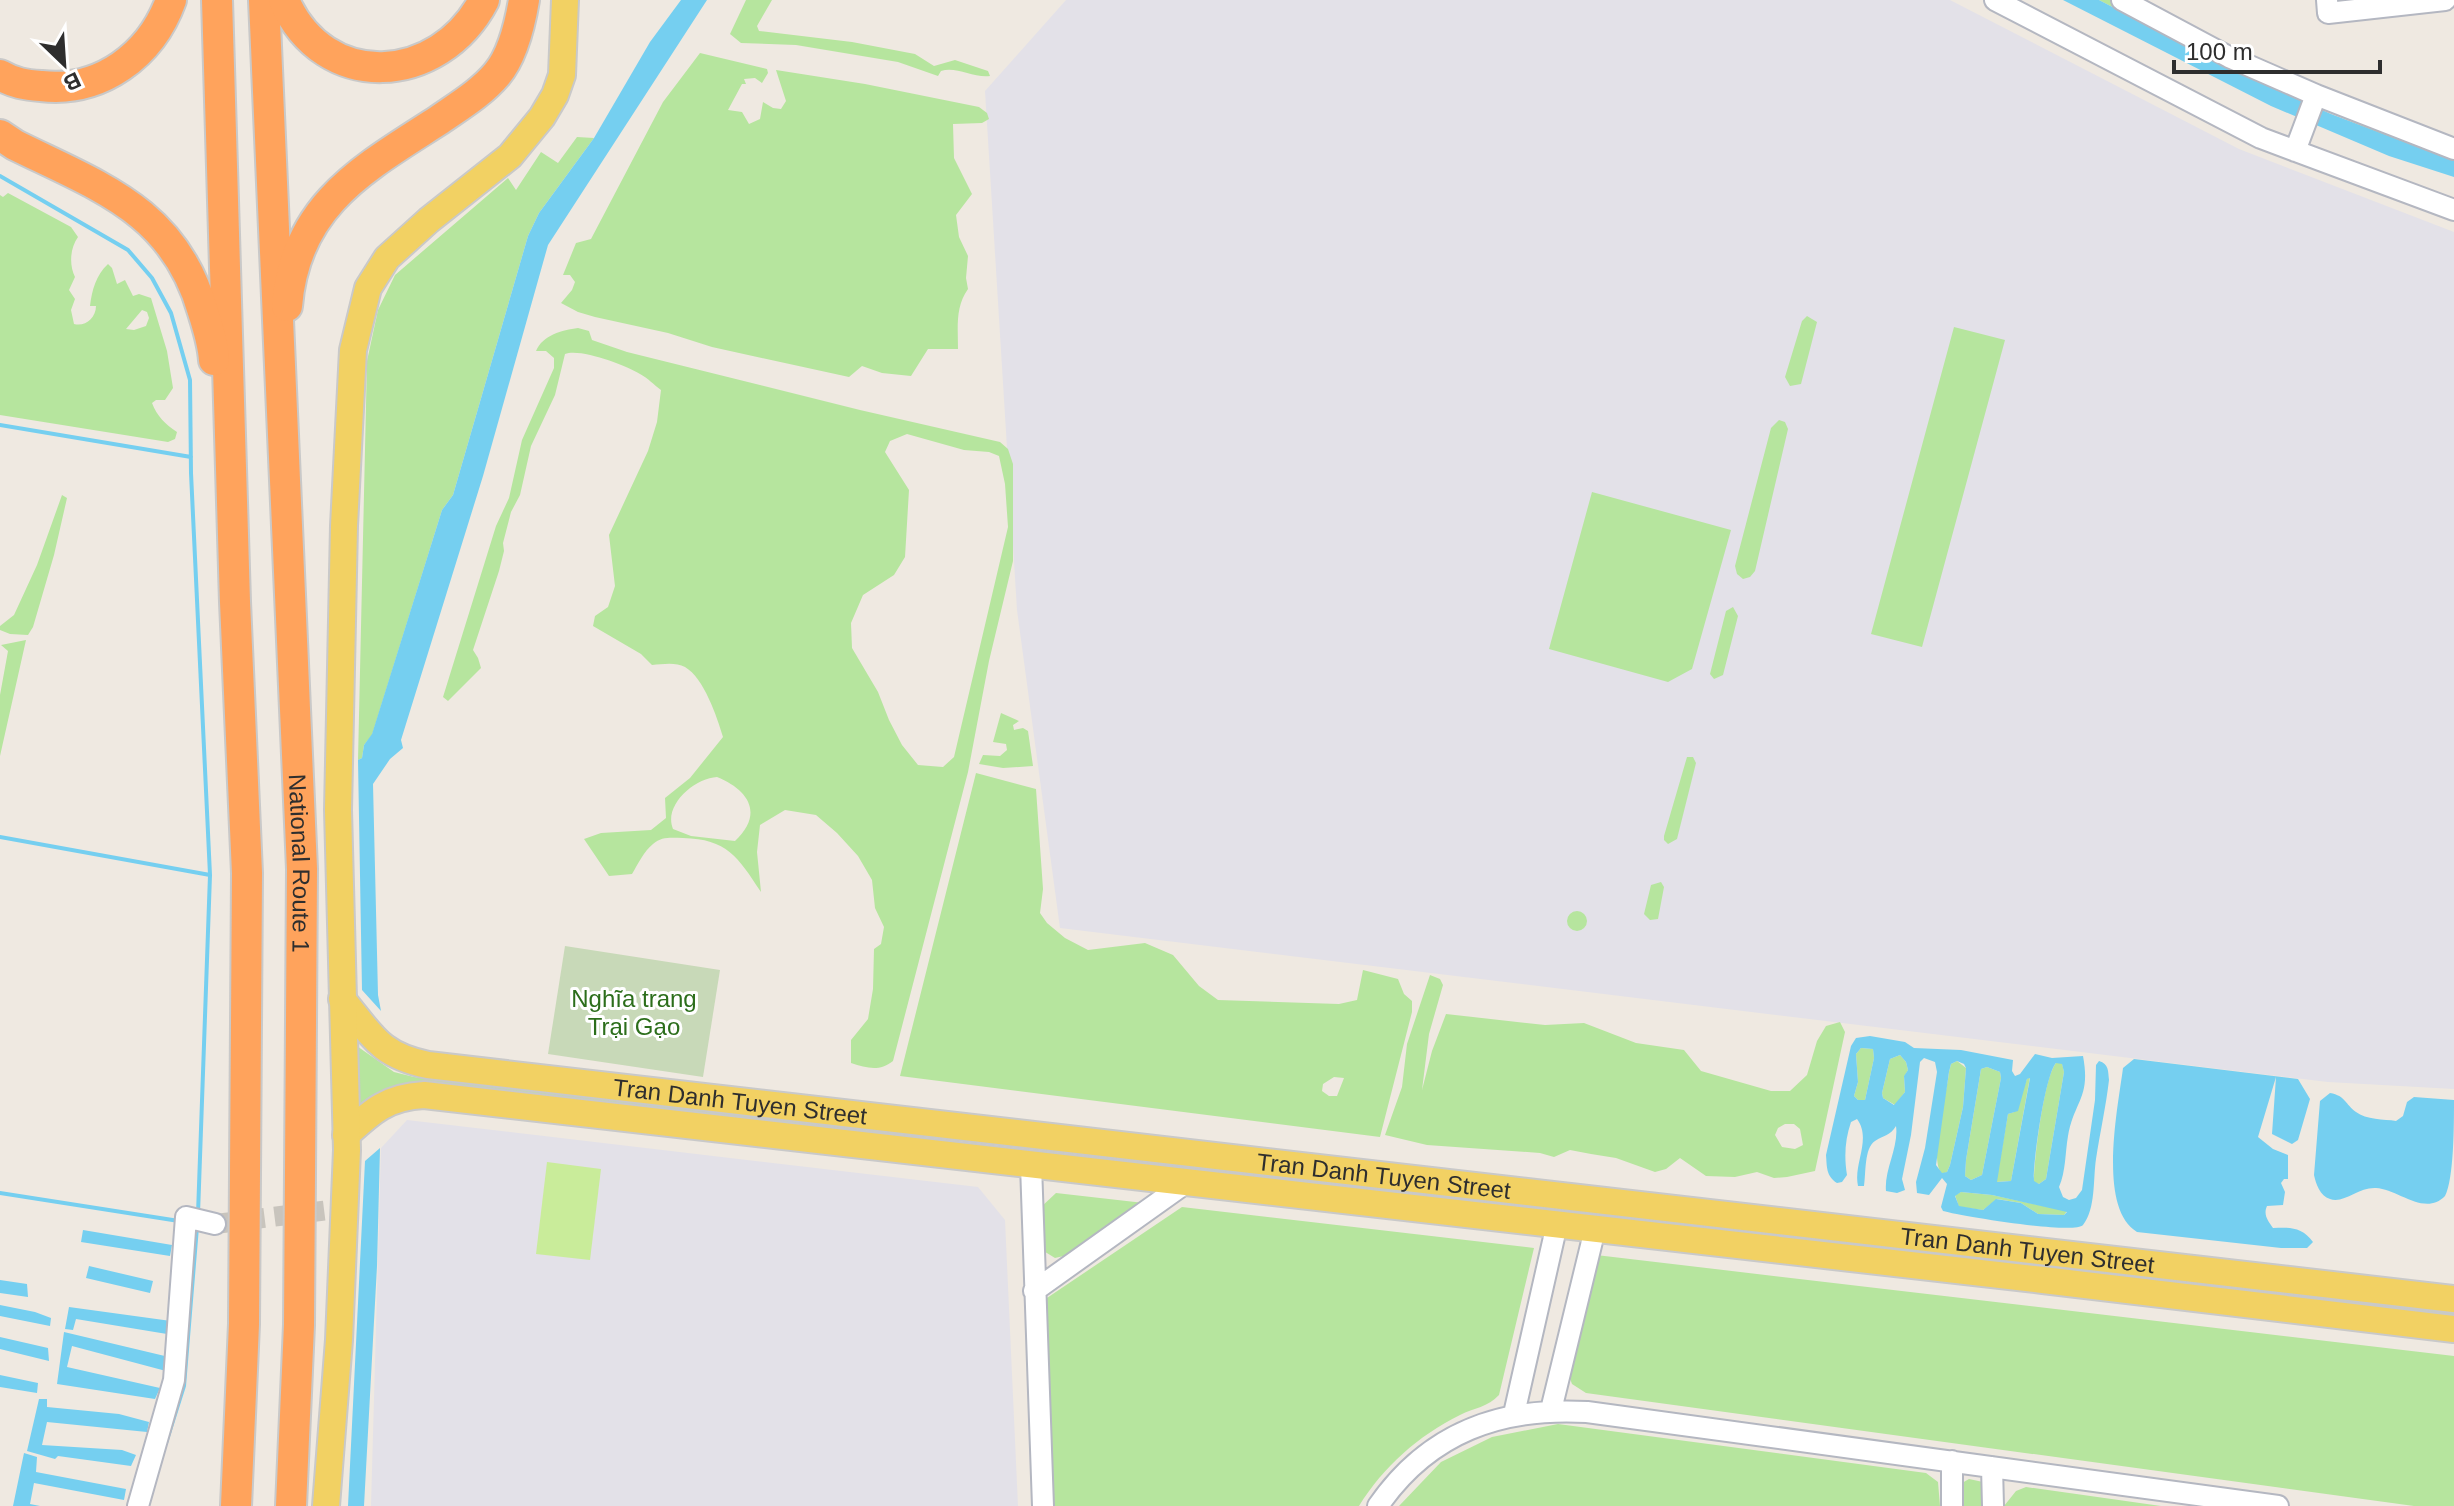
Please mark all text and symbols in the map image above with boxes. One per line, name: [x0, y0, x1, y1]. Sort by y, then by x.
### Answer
north arrow: [24, 24, 104, 104]
scale bar: [2174, 24, 2380, 74]
text: 100 m: [2186, 38, 2253, 65]
text: B: [60, 67, 85, 96]
street label: National Route 1: [284, 773, 316, 953]
park label: Nghĩa trang Trại Gạo: [571, 985, 697, 1040]
street label: Tran Danh Tuyen Street: [612, 1073, 869, 1129]
street label: Tran Danh Tuyen Street: [1255, 1147, 1513, 1203]
street label: Tran Danh Tuyen Street: [1899, 1222, 2156, 1278]

